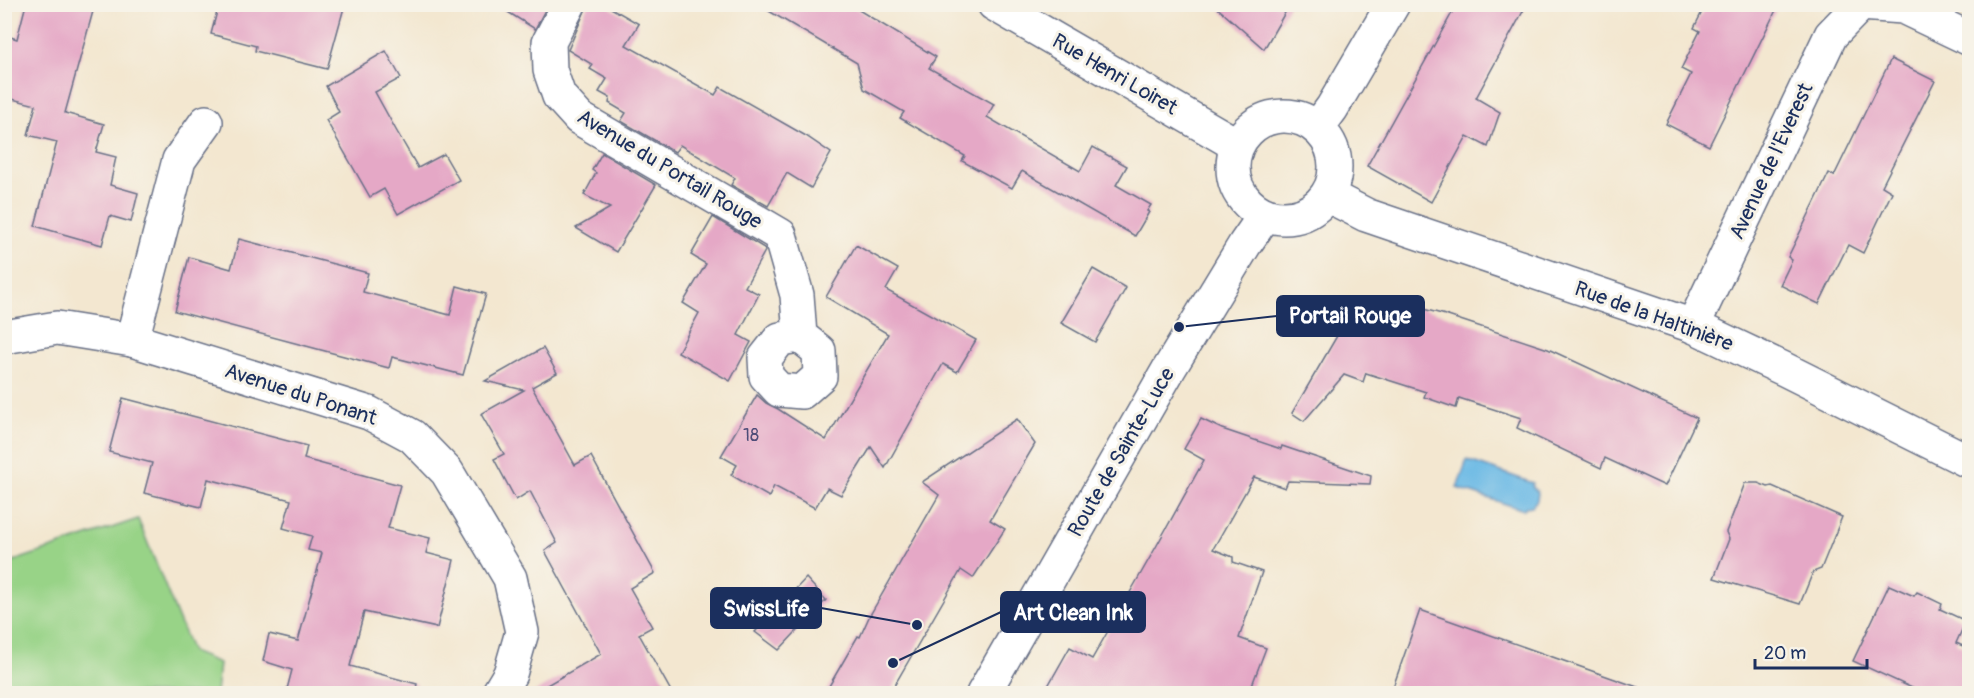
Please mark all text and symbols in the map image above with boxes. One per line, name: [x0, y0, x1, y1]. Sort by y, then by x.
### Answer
street label: Rue Henri Loiret: [1047, 28, 1183, 122]
street label: Avenue de l'Everest: [1723, 78, 1820, 244]
street label: Avenue du Portail Rouge: [572, 103, 768, 236]
street label: Rue de la Haltinière: [1571, 275, 1737, 358]
callout: Portail Rouge: [1277, 296, 1424, 336]
text: Portail Rouge: [1289, 302, 1412, 330]
street label: Avenue du Ponant: [221, 357, 381, 432]
street label: Route de Sainte-Luce: [1062, 362, 1181, 542]
house number: 18: [743, 424, 759, 447]
callout: SwissLife: [711, 588, 821, 628]
callout: Art Clean Ink: [1001, 592, 1145, 632]
text: SwissLife: [723, 595, 810, 623]
text: Art Clean Ink: [1013, 599, 1134, 627]
scale bar: [1755, 632, 1868, 670]
text: 20 m: [1764, 642, 1806, 665]

